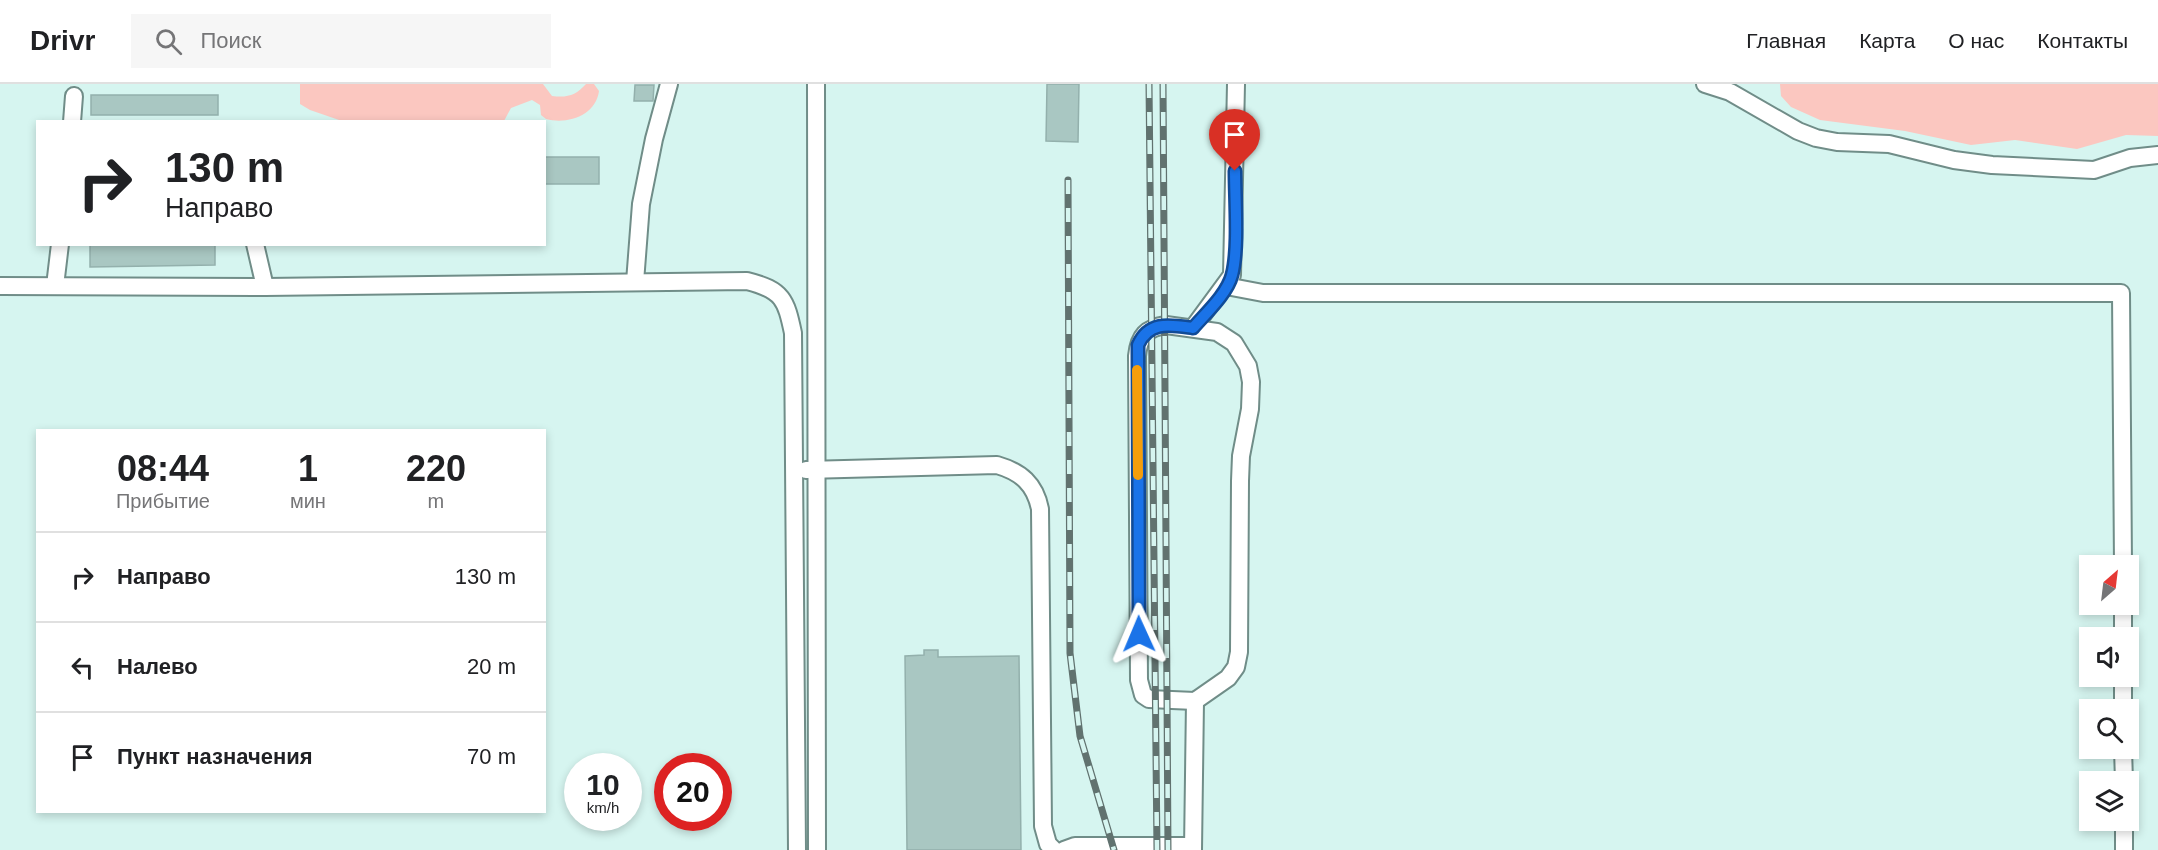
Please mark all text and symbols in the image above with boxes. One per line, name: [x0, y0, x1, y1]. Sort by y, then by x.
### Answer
search box: [131, 14, 551, 68]
text: Drivr: [30, 25, 95, 56]
icon: search: [152, 25, 185, 58]
text: Поиск: [200, 28, 261, 53]
text: Главная: [1746, 29, 1826, 52]
text: Карта: [1859, 29, 1915, 52]
text: О нас: [1948, 29, 2004, 52]
text: Контакты: [2037, 29, 2128, 52]
pin: [1209, 109, 1260, 171]
icon: arrive: [1218, 118, 1251, 151]
icon: right: [66, 144, 144, 222]
text: 130 m: [165, 144, 284, 191]
text: Направо: [165, 193, 273, 223]
text: 08:44: [117, 448, 209, 489]
text: 1: [298, 448, 318, 489]
text: 220: [406, 448, 466, 489]
text: Прибытие: [116, 490, 210, 512]
text: мин: [290, 490, 326, 512]
text: m: [428, 490, 444, 512]
north arrow: [2079, 555, 2139, 615]
map controls: [2079, 555, 2139, 831]
icon: right: [66, 561, 99, 594]
text: Направо: [117, 564, 211, 589]
text: 130 m: [455, 564, 516, 589]
position arrow: [1107, 602, 1171, 666]
button: sound: [2079, 627, 2139, 687]
icon: left: [66, 651, 99, 684]
text: Налево: [117, 654, 198, 679]
text: 20 m: [467, 654, 516, 679]
button: search: [2079, 699, 2139, 759]
icon: arrive: [66, 741, 99, 774]
text: Пункт назначения: [117, 744, 313, 769]
text: 70 m: [467, 744, 516, 769]
speed limit sign: 20: [654, 753, 732, 831]
text: 10: [586, 768, 620, 801]
button: layers: [2079, 771, 2139, 831]
text: km/h: [587, 799, 619, 816]

